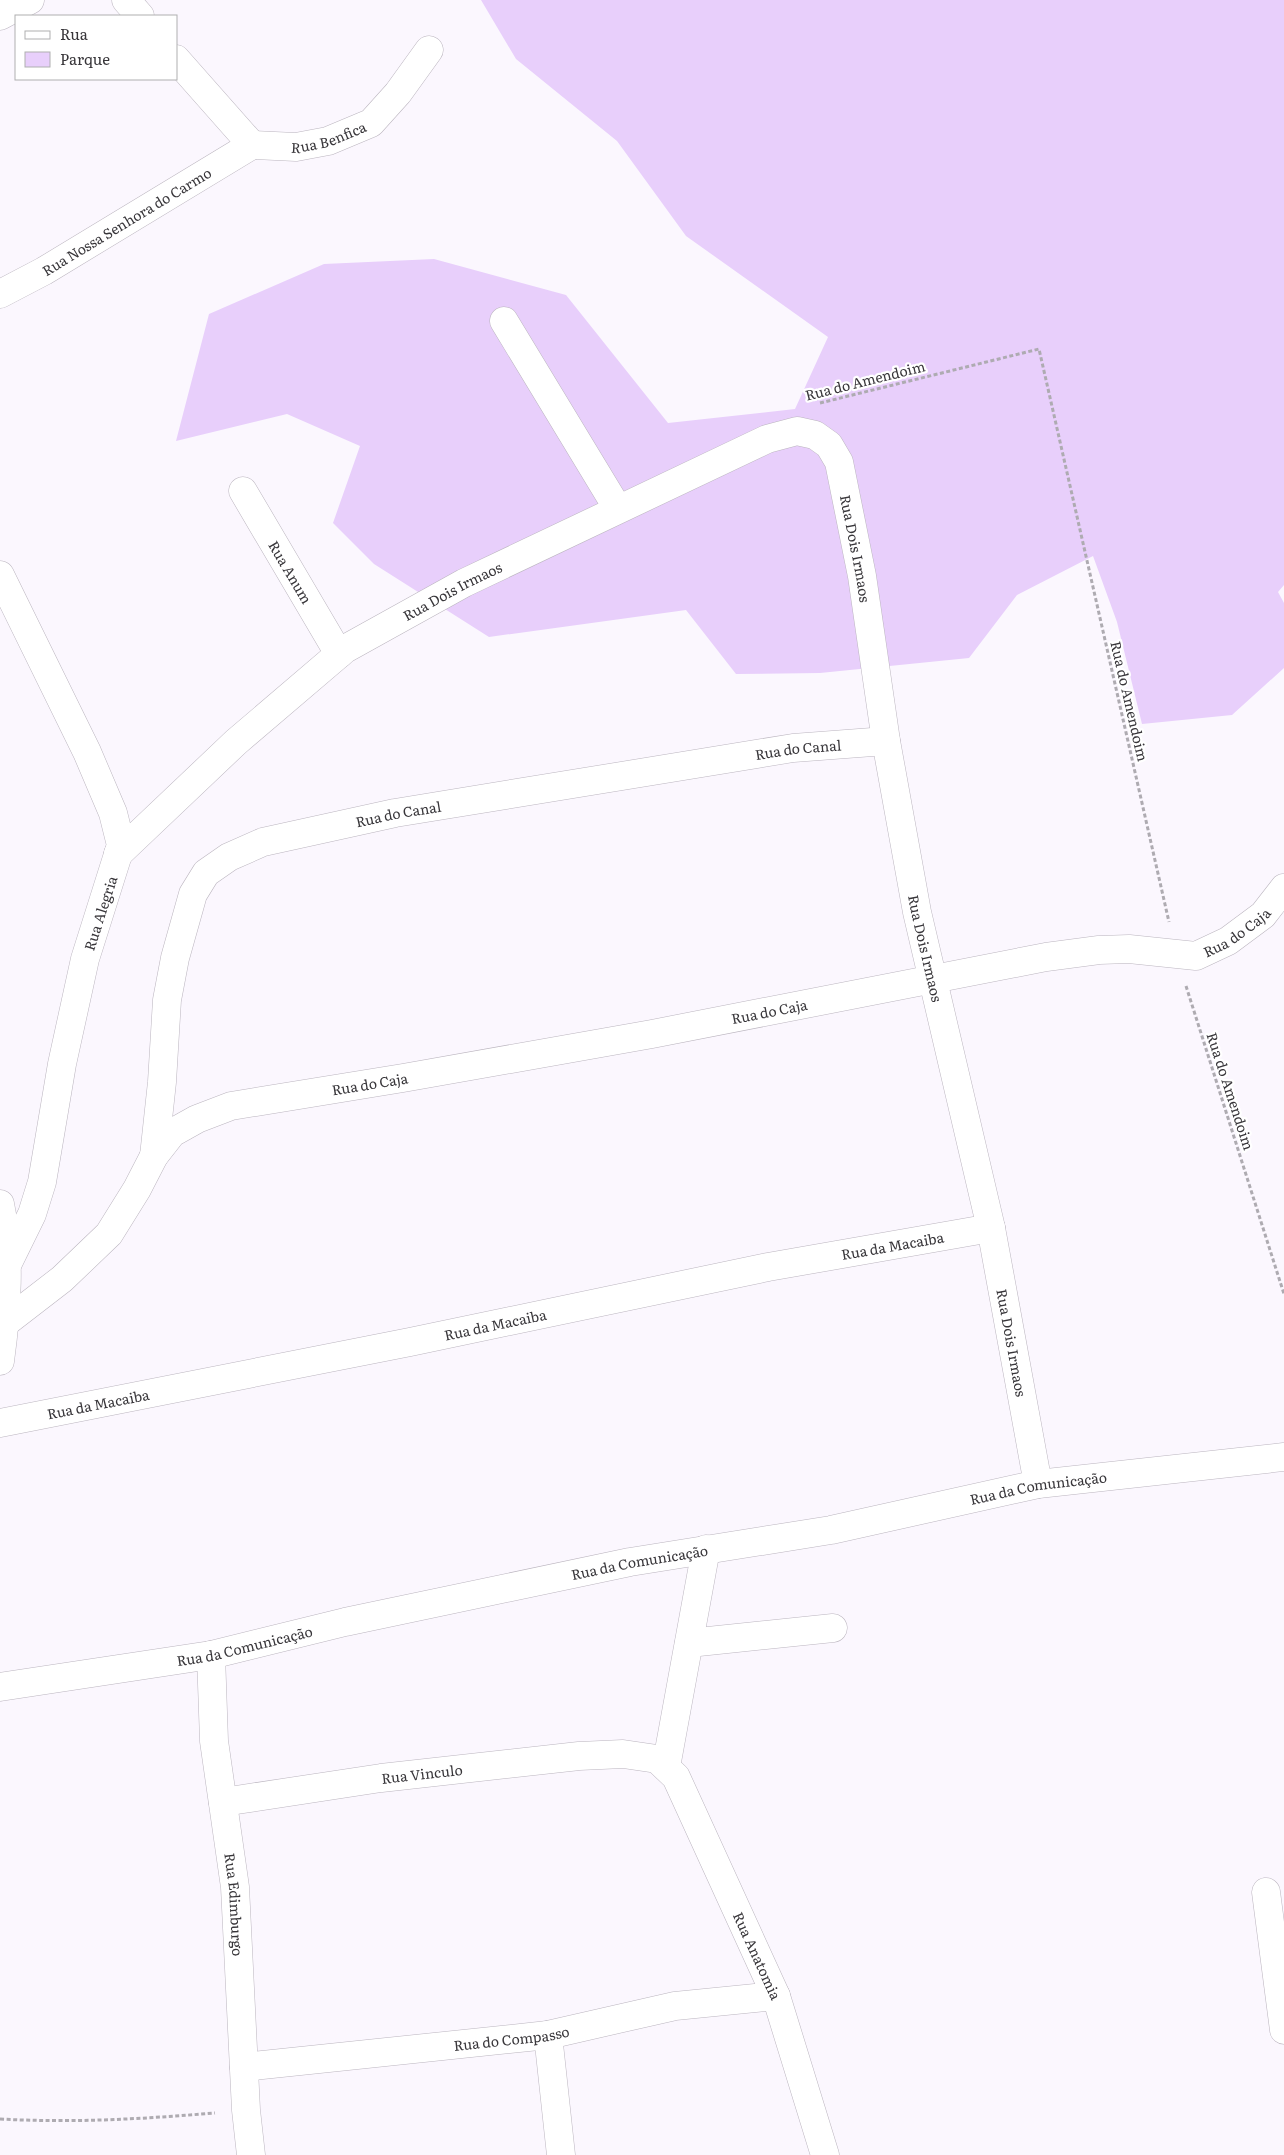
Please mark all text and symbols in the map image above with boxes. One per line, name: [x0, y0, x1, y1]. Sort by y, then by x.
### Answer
legend: [15, 15, 178, 80]
text: Rua: [60, 22, 89, 45]
text: Parque: [60, 47, 110, 70]
street label: Rua Benfica: [291, 116, 370, 157]
street label: Rua Nossa Senhora do Carmo: [38, 162, 215, 280]
street label: Rua do Amendoim: [803, 355, 927, 405]
street label: Rua Dois Irmaos: [836, 493, 876, 604]
street label: Rua Anum: [264, 537, 317, 608]
street label: Rua Dois Irmaos: [399, 557, 505, 625]
street label: Rua do Amendoim: [1106, 639, 1154, 764]
street label: Rua do Canal: [753, 734, 842, 764]
street label: Rua do Canal: [354, 796, 443, 831]
street label: Rua Alegria: [79, 873, 122, 953]
street label: Rua Dois Irmaos: [904, 893, 948, 1004]
street label: Rua do Caja: [1200, 903, 1275, 961]
street label: Rua do Caja: [730, 994, 809, 1028]
street label: Rua do Amendoim: [1203, 1029, 1260, 1153]
street label: Rua do Caja: [330, 1067, 410, 1099]
street label: Rua da Macaiba: [840, 1226, 946, 1264]
street label: Rua Dois Irmaos: [992, 1287, 1032, 1398]
street label: Rua da Macaiba: [442, 1304, 549, 1345]
street label: Rua da Macaiba: [45, 1384, 151, 1424]
street label: Rua da Comunicação: [968, 1467, 1108, 1509]
street label: Rua da Comunicação: [569, 1540, 709, 1584]
street label: Rua da Comunicação: [175, 1620, 314, 1670]
street label: Rua Vinculo: [380, 1759, 464, 1788]
street label: Rua Edimburgo: [220, 1851, 248, 1957]
street label: Rua Anatomia: [729, 1908, 787, 2003]
street label: Rua do Compasso: [453, 2020, 571, 2055]

